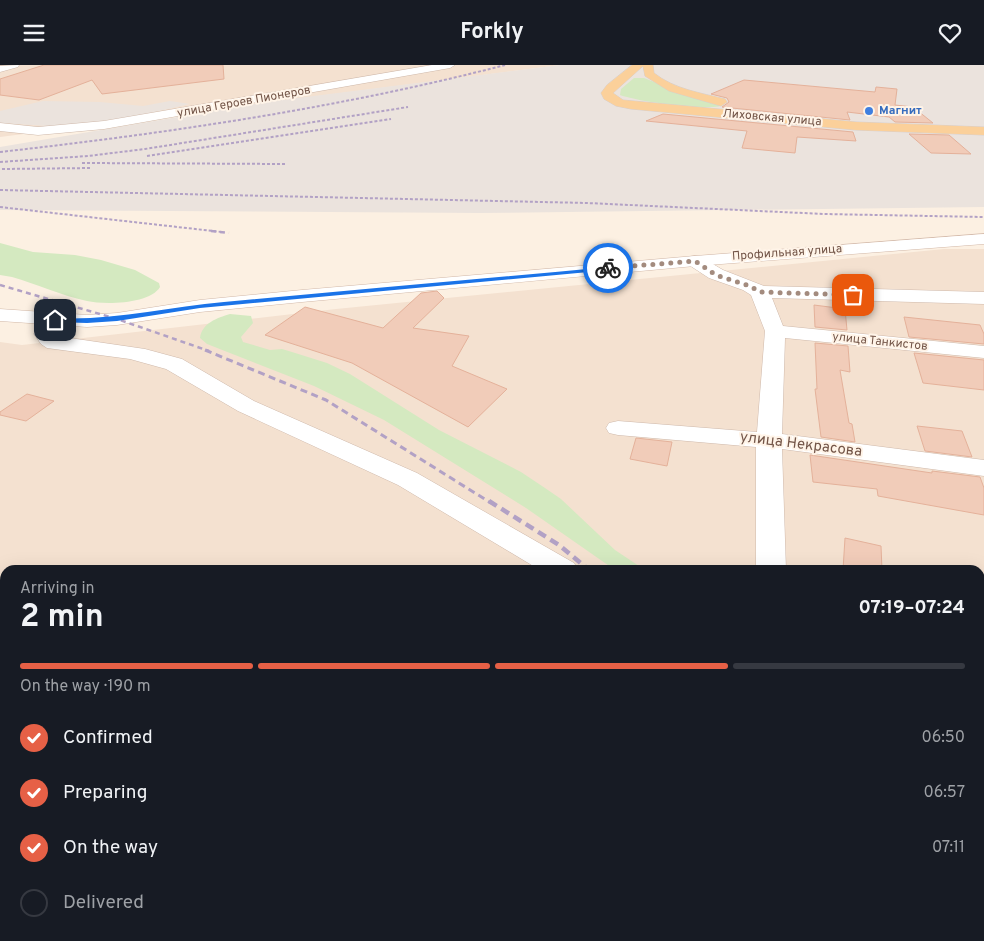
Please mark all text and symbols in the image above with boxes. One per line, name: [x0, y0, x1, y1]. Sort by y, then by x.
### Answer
icon: menu: [20, 19, 48, 47]
text: Forkly: [460, 19, 524, 46]
icon: heart: [936, 19, 964, 47]
street label: улица Героев Пионеров: [176, 82, 312, 122]
place label: Магнит: [879, 103, 922, 119]
marker: Магнит: [863, 105, 875, 117]
street label: Лиховская улица: [722, 106, 822, 130]
street label: Профильная улица: [731, 241, 843, 265]
courier: [583, 243, 633, 293]
icon: bike: [594, 254, 622, 282]
pin: [832, 274, 874, 316]
icon: bag: [839, 281, 867, 309]
pin: [34, 299, 76, 341]
icon: home: [41, 306, 69, 334]
street label: улица Танкистов: [832, 329, 928, 355]
street label: улица Некрасова: [739, 428, 863, 462]
text: Arriving in: [20, 579, 95, 599]
text: 07:19–07:24: [858, 596, 965, 620]
text: 2 min: [20, 598, 104, 638]
text: On the way · 190 m: [20, 677, 150, 697]
icon: check: [20, 724, 48, 752]
text: Confirmed: [63, 726, 153, 750]
text: 06:50: [921, 728, 965, 748]
icon: check: [20, 779, 48, 807]
text: Preparing: [63, 781, 147, 805]
text: 06:57: [923, 783, 965, 803]
icon: check: [20, 834, 48, 862]
text: On the way: [63, 836, 158, 860]
text: 07:11: [932, 838, 965, 858]
text: Delivered: [63, 891, 144, 915]

